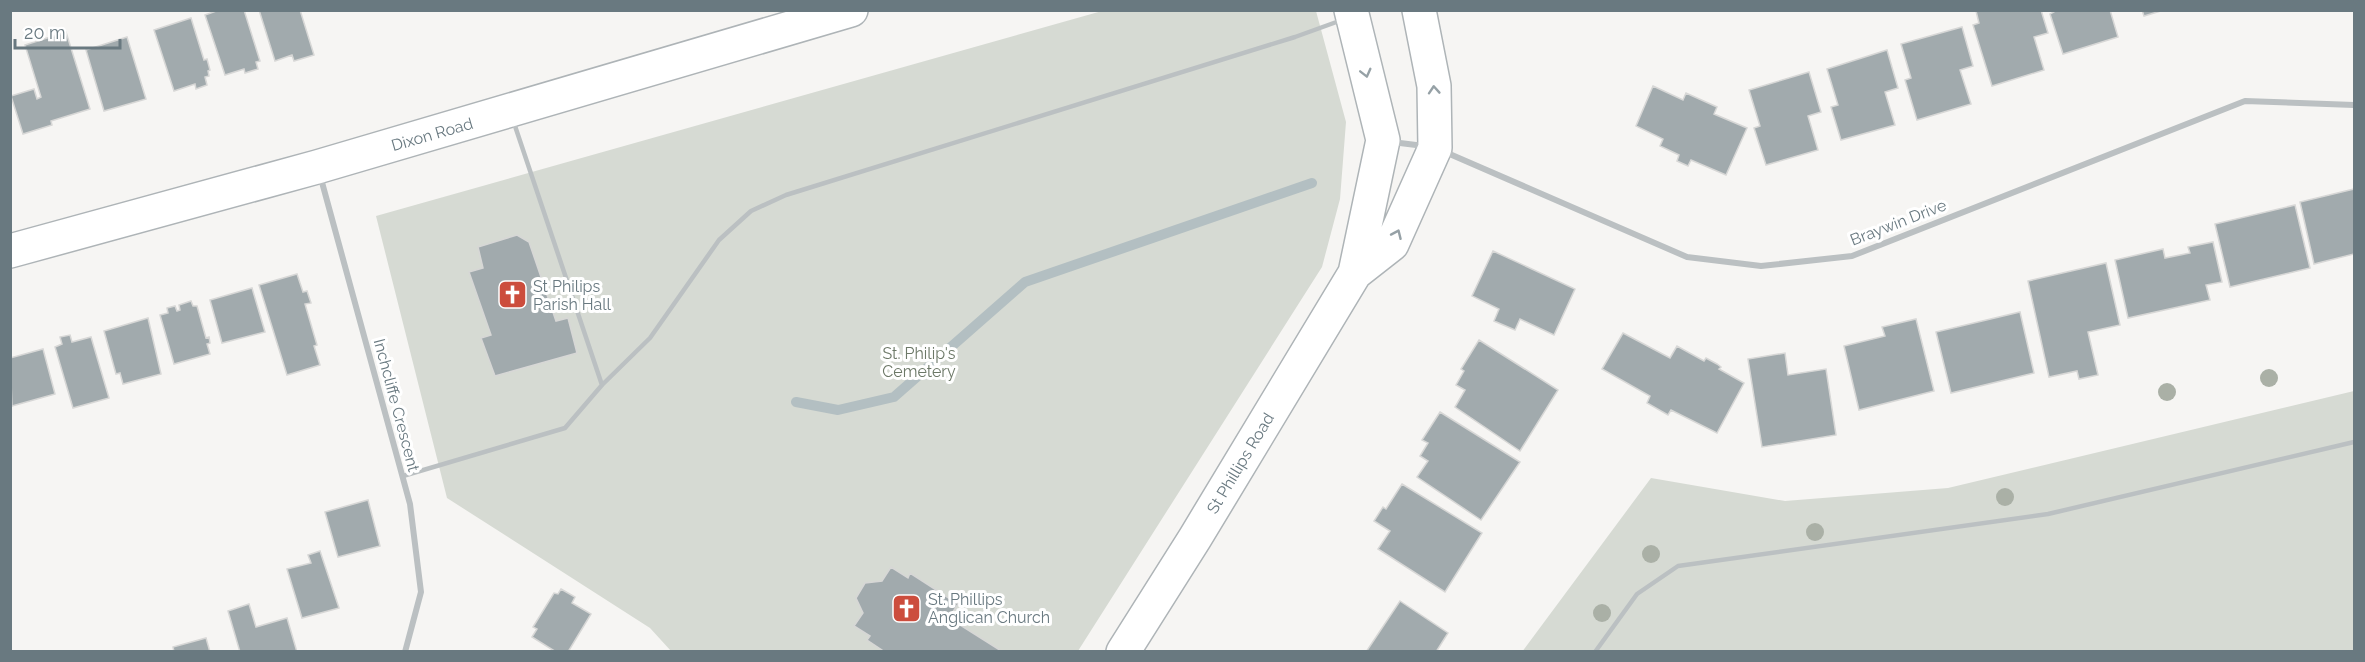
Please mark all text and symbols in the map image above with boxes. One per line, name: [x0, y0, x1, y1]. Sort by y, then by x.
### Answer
scale bar: [15, 12, 120, 50]
text: 20 m: [24, 22, 66, 43]
one-way arrow: [1359, 68, 1372, 78]
one-way arrow: [1428, 85, 1441, 94]
street label: Dixon Road: [389, 114, 475, 155]
street label: Braywin Drive: [1847, 195, 1949, 250]
one-way arrow: [1389, 229, 1401, 240]
place label: St Philips Parish Hall: [533, 277, 612, 314]
church icon: St Philips Parish Hall: [496, 279, 528, 311]
street label: Inchcliffe Crescent: [370, 337, 424, 474]
park label: St. Philip's Cemetery: [882, 344, 956, 381]
street label: St Phillips Road: [1203, 409, 1278, 517]
place label: St. Phillips Anglican Church: [928, 590, 1050, 627]
church icon: St. Phillips Anglican Church: [891, 592, 923, 624]

